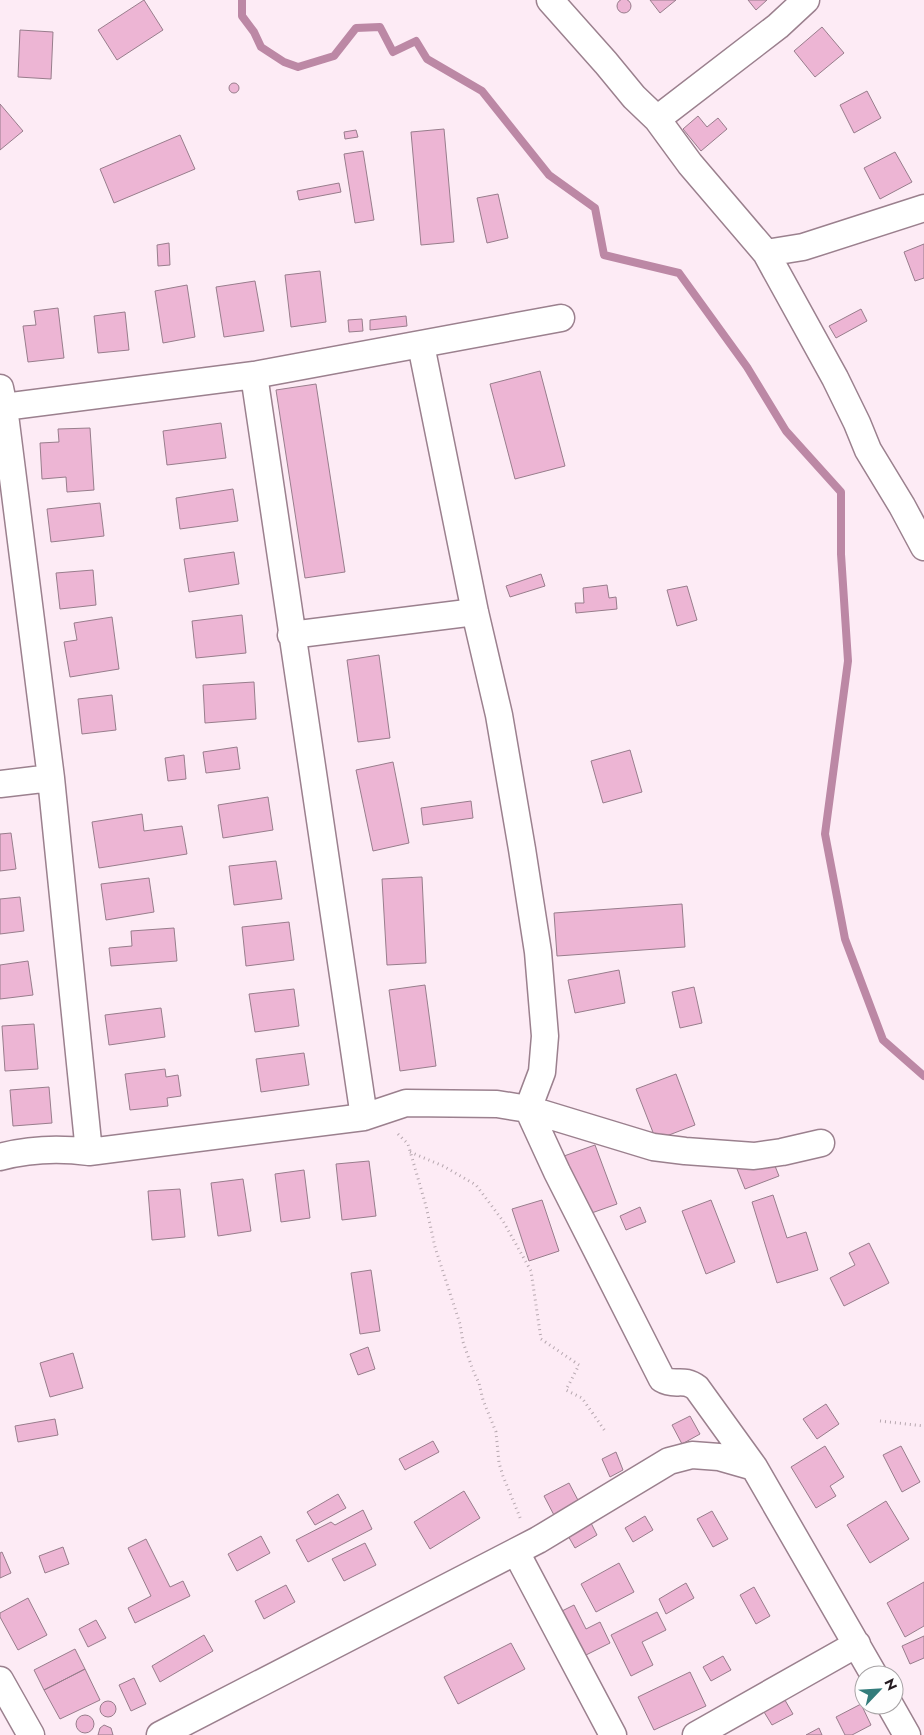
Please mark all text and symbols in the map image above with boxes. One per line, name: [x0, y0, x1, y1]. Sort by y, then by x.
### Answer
north arrow: [854, 1665, 904, 1715]
text: N: [879, 1675, 902, 1694]

